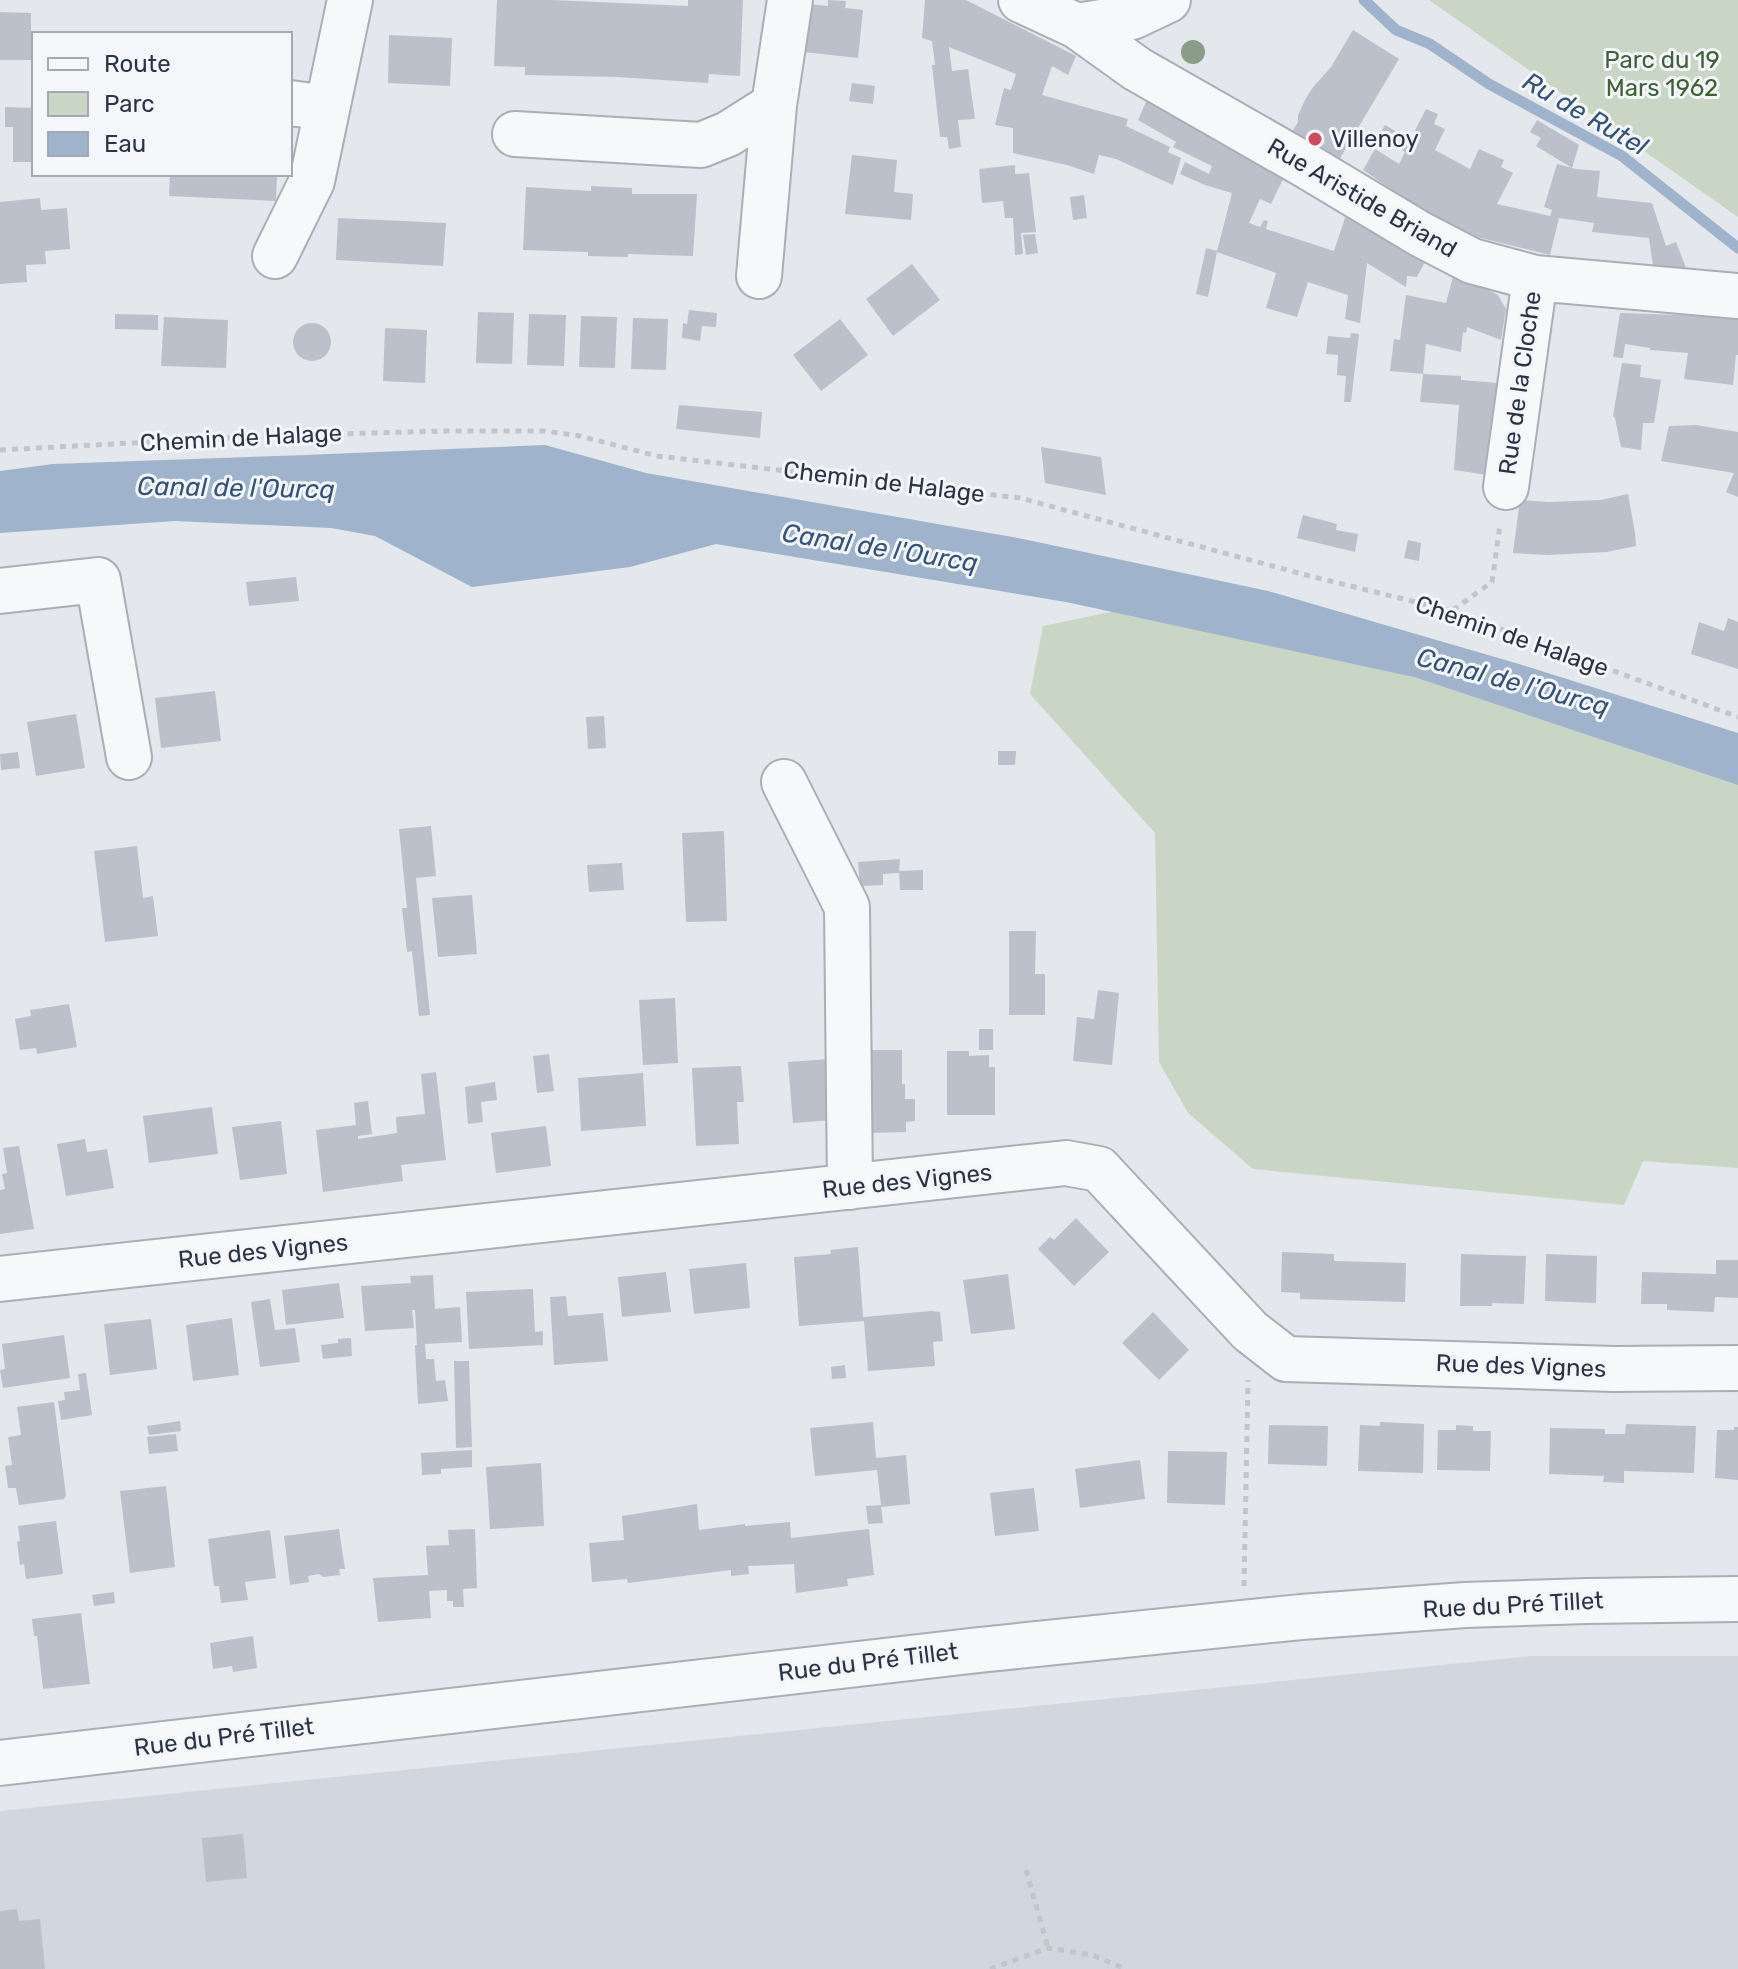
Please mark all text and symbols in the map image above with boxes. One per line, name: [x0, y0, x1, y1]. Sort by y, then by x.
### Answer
legend: [32, 32, 292, 176]
park label: Parc du 19 Mars 1962: [1604, 46, 1720, 102]
text: Route: [104, 50, 171, 78]
water label: Ru de Rutel: [1517, 66, 1654, 163]
text: Parc: [104, 90, 155, 118]
place label: Villenoy: [1331, 125, 1419, 153]
text: Eau: [104, 130, 146, 158]
marker: Villenoy: [1306, 130, 1324, 148]
street label: Rue Aristide Briand: [1262, 132, 1462, 264]
street label: Rue de la Cloche: [1493, 289, 1547, 477]
street label: Chemin de Halage: [139, 419, 343, 457]
street label: Chemin de Halage: [782, 456, 986, 508]
water label: Canal de l'Ourcq: [137, 471, 335, 505]
water label: Canal de l'Ourcq: [780, 517, 980, 579]
street label: Chemin de Halage: [1412, 590, 1612, 682]
water label: Canal de l'Ourcq: [1414, 641, 1612, 723]
street label: Rue des Vignes: [821, 1158, 993, 1204]
street label: Rue des Vignes: [177, 1228, 349, 1274]
street label: Rue des Vignes: [1435, 1349, 1607, 1383]
street label: Rue du Pré Tillet: [1422, 1586, 1604, 1624]
street label: Rue du Pré Tillet: [776, 1637, 960, 1687]
street label: Rue du Pré Tillet: [132, 1712, 316, 1762]

